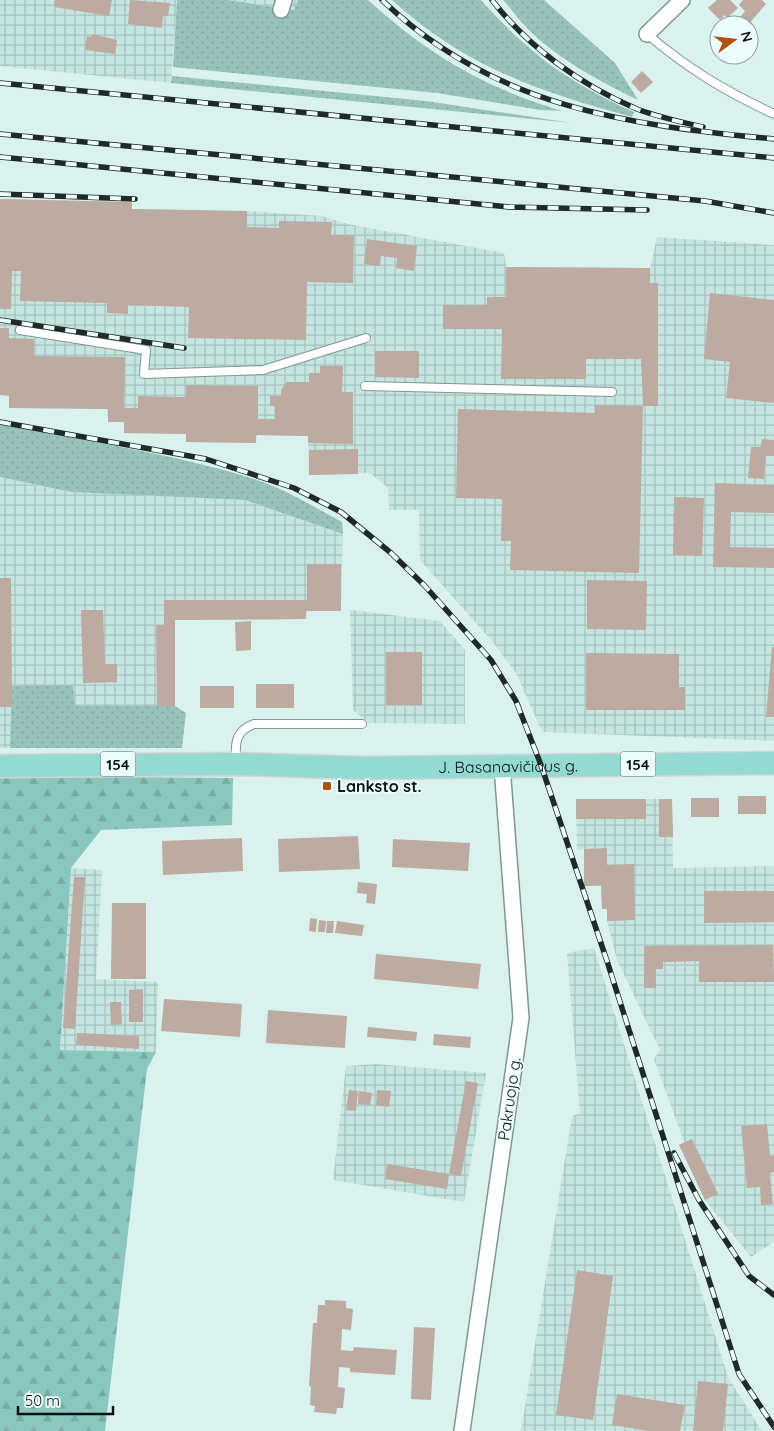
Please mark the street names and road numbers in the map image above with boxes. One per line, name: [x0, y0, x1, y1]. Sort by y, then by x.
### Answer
road number: 154: [100, 752, 136, 776]
road number: 154: [620, 752, 656, 776]
street label: J. Basanavičiaus g.: [438, 755, 578, 777]
street label: Pakruojo g.: [493, 1056, 525, 1142]

